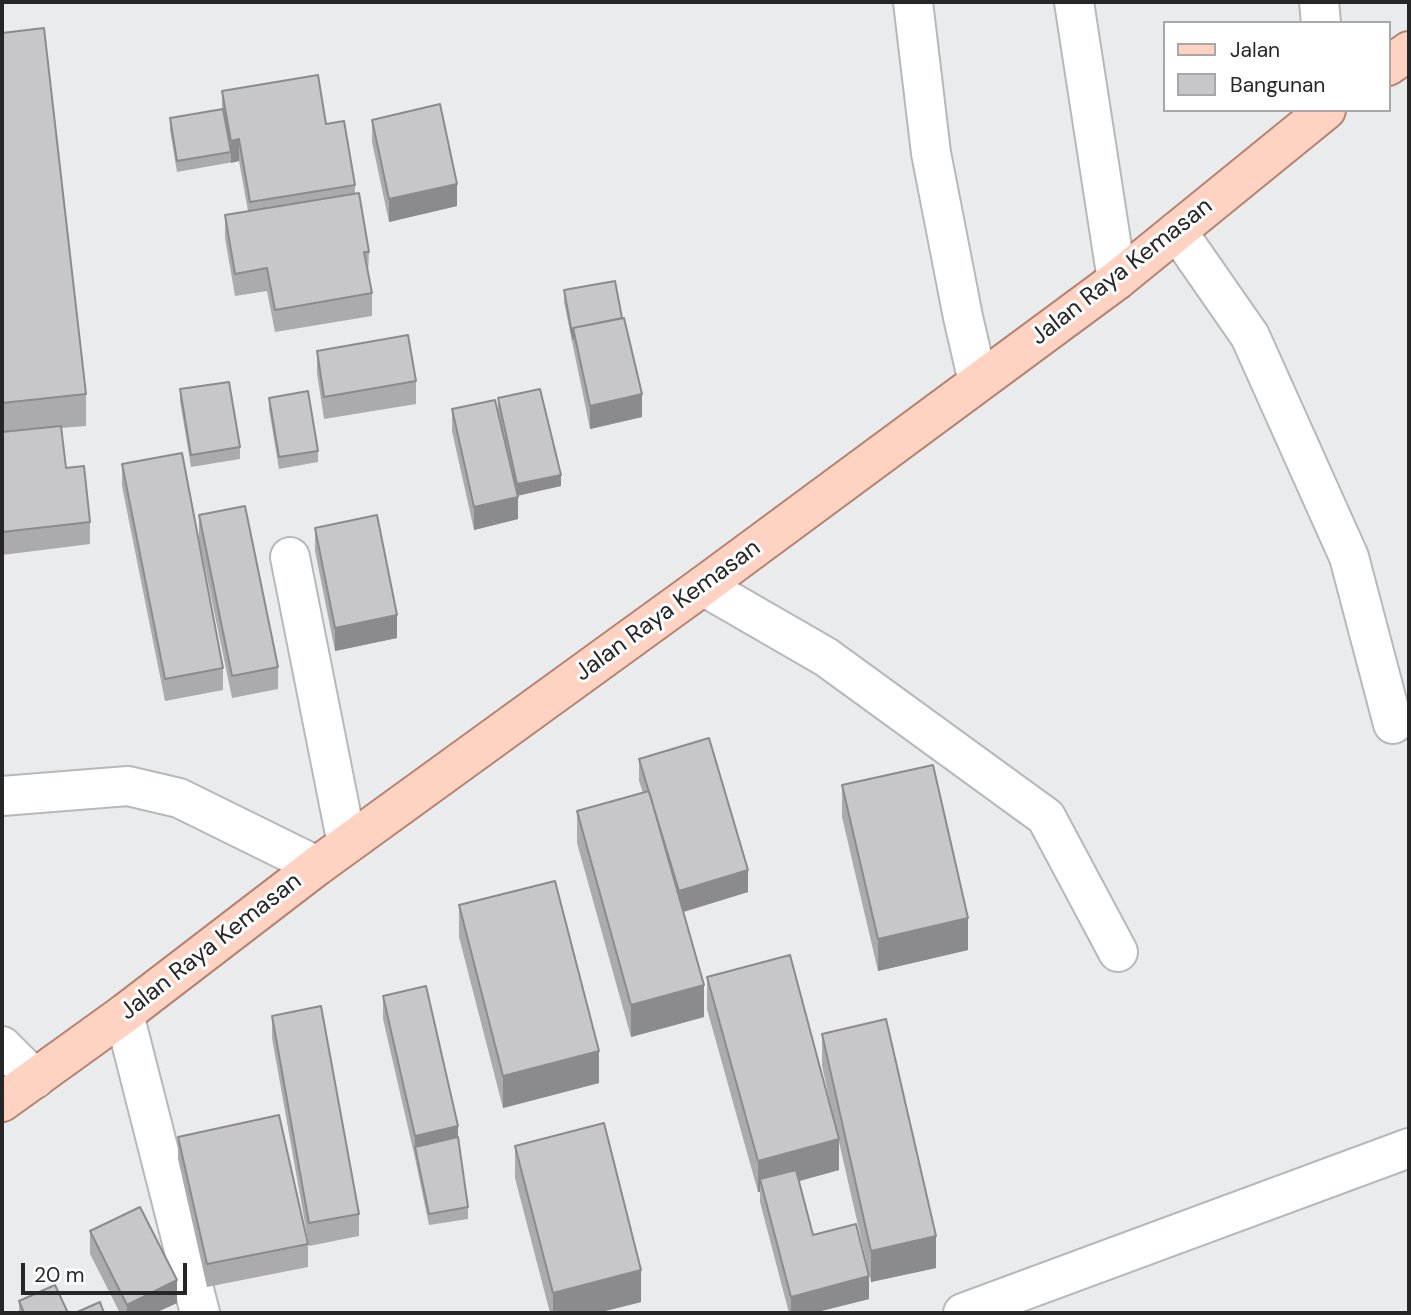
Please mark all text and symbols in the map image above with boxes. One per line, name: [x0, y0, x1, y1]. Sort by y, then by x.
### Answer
legend: [1162, 21, 1390, 112]
text: Jalan: [1230, 36, 1280, 64]
text: Bangunan: [1230, 71, 1325, 99]
street label: Jalan Raya Kemasan: [1025, 192, 1219, 352]
street label: Jalan Raya Kemasan: [570, 534, 766, 688]
street label: Jalan Raya Kemasan: [114, 867, 308, 1027]
scale bar: [24, 1248, 191, 1292]
text: 20 m: [34, 1261, 85, 1289]

